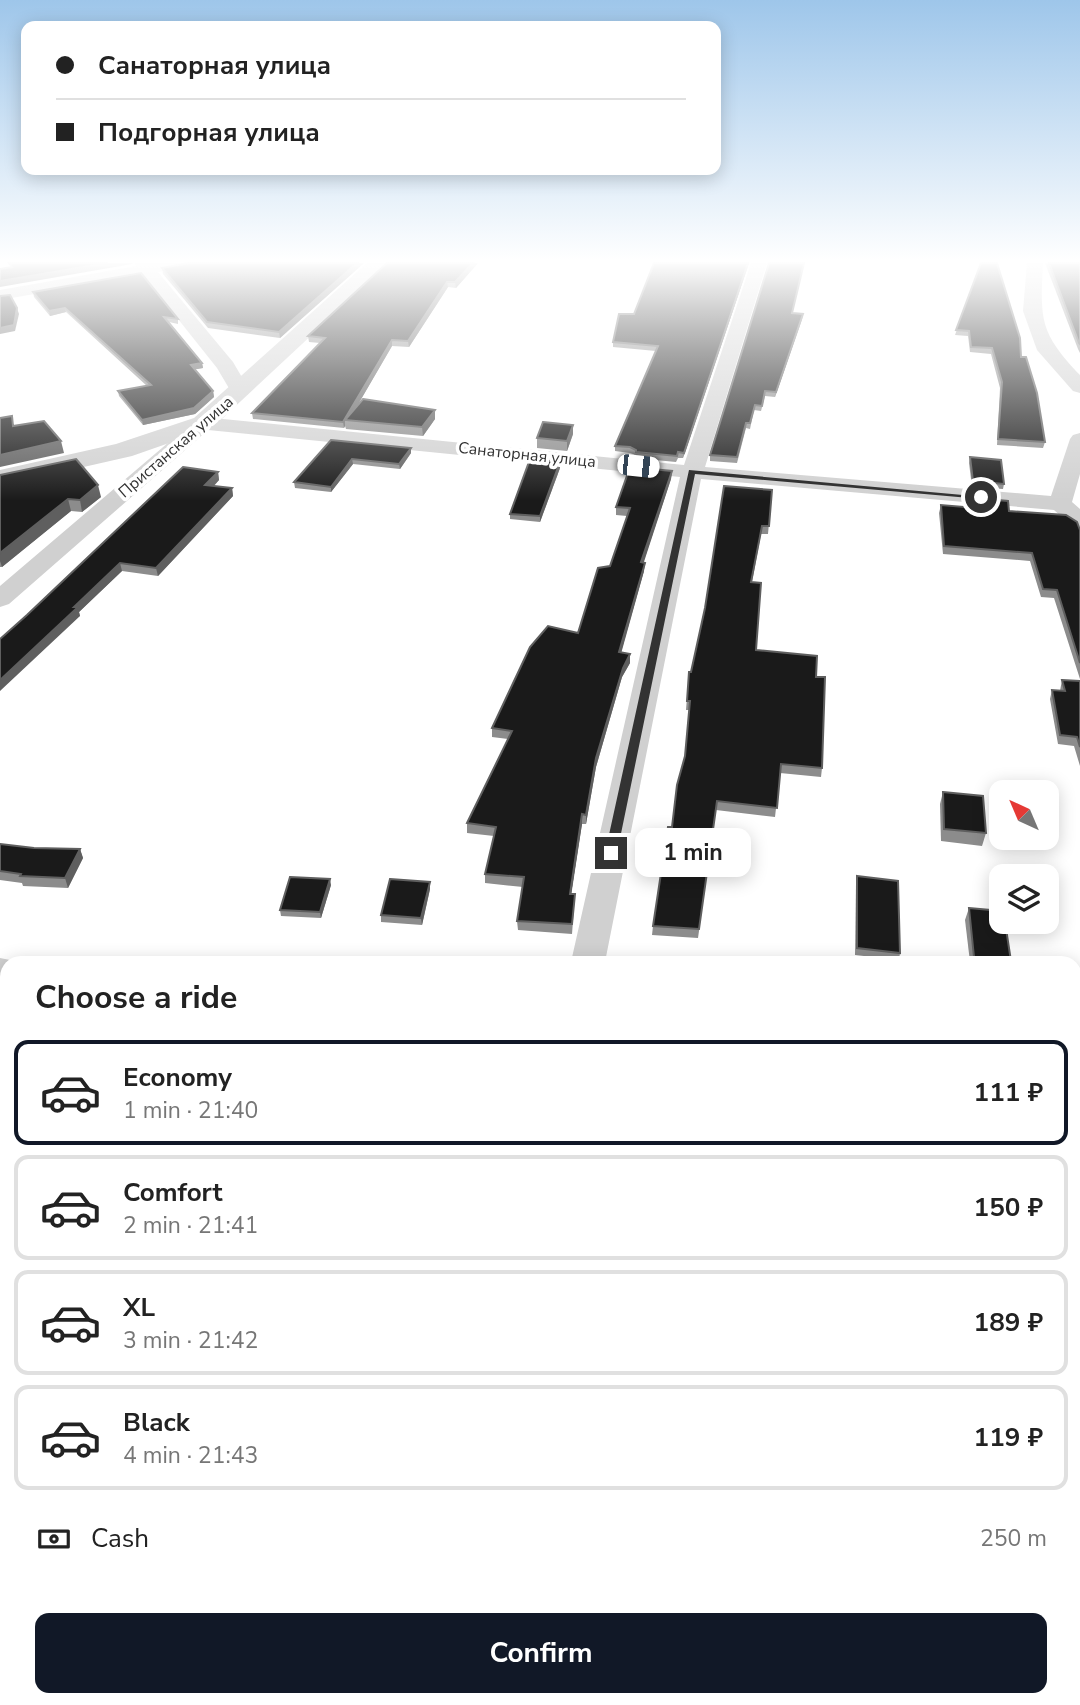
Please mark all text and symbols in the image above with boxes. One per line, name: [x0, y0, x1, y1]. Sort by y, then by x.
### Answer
text: Санаторная улица: [98, 48, 331, 83]
text: Подгорная улица: [98, 115, 320, 150]
street label: Пристанская улица: [114, 391, 238, 503]
street label: Санаторная улица: [457, 437, 597, 473]
car: [617, 453, 660, 479]
route start: [965, 481, 997, 513]
north arrow: [989, 780, 1059, 850]
map controls: [989, 780, 1059, 934]
callout: 1 min: [636, 828, 751, 878]
route end: [595, 837, 627, 869]
text: 1 min: [663, 837, 723, 868]
button: layers: [989, 864, 1059, 934]
text: Choose a ride: [35, 976, 237, 1019]
text: Economy: [123, 1060, 232, 1095]
icon: car: [39, 1061, 102, 1124]
text: 111 ₽: [974, 1075, 1043, 1110]
text: 1 min · 21:40: [123, 1095, 258, 1126]
text: Comfort: [123, 1175, 223, 1210]
icon: car: [39, 1176, 102, 1239]
text: 150 ₽: [974, 1190, 1043, 1225]
text: 2 min · 21:41: [123, 1210, 258, 1241]
text: XL: [123, 1290, 155, 1325]
icon: car: [39, 1291, 102, 1354]
text: 189 ₽: [974, 1305, 1043, 1340]
text: 3 min · 21:42: [123, 1325, 258, 1356]
text: Black: [123, 1405, 190, 1440]
icon: car: [39, 1406, 102, 1469]
text: 119 ₽: [974, 1420, 1043, 1455]
text: 4 min · 21:43: [123, 1440, 258, 1471]
icon: cash: [35, 1520, 73, 1558]
text: Cash: [91, 1521, 149, 1556]
text: 250 m: [980, 1523, 1047, 1554]
button: Confirm: [35, 1613, 1047, 1693]

